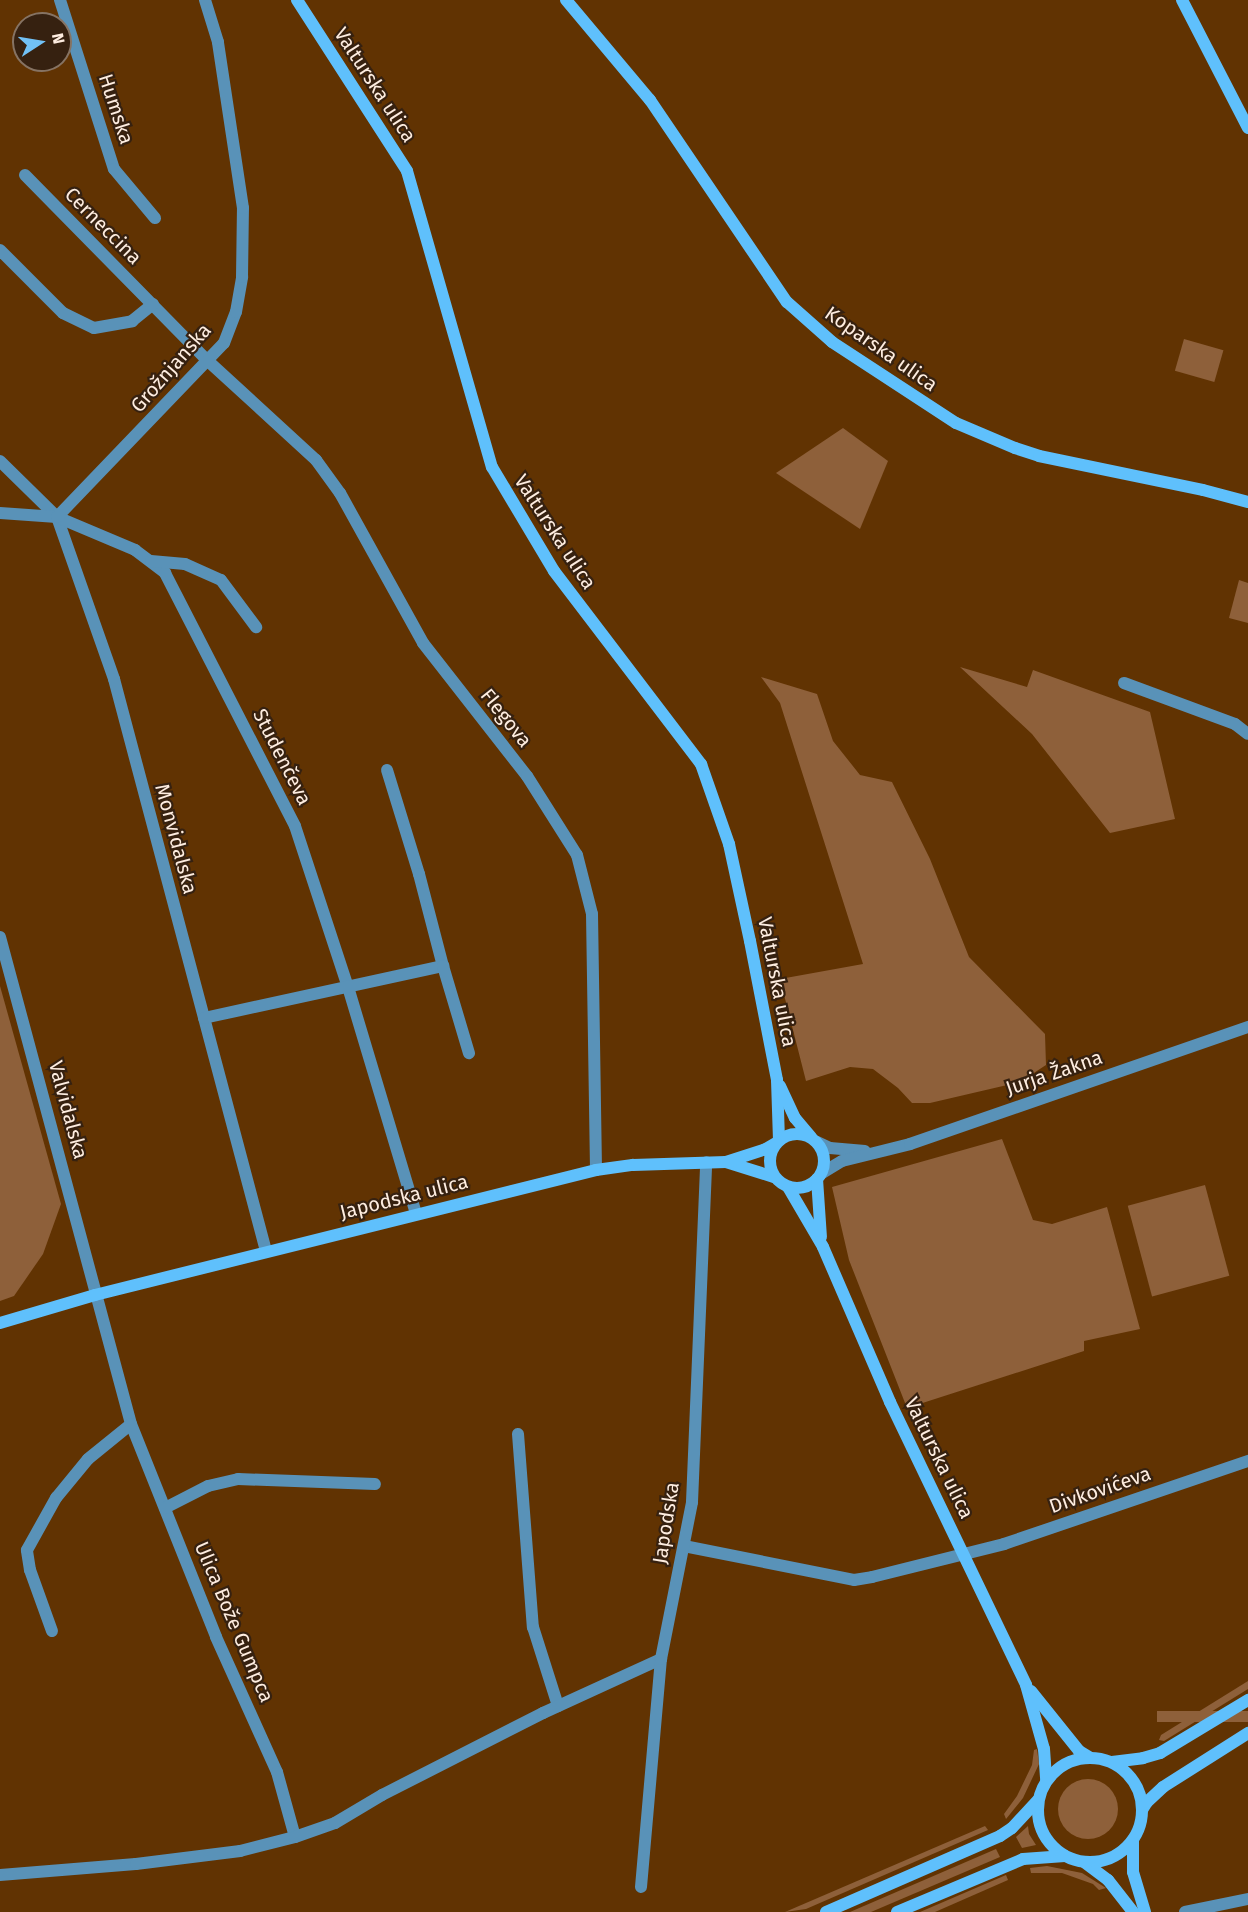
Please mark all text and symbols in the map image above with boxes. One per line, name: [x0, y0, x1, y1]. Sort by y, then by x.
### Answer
north arrow: [12, 12, 72, 72]
street label: Valturska ulica: [329, 23, 421, 147]
text: N: [48, 31, 69, 46]
street label: Humska: [93, 71, 139, 147]
street label: Cerneccina: [60, 183, 146, 269]
street label: Koparska ulica: [820, 301, 942, 397]
street label: Grožnjanska: [126, 319, 216, 417]
street label: Valturska ulica: [509, 470, 601, 594]
street label: Flegova: [475, 684, 537, 752]
street label: Studenčeva: [248, 705, 316, 809]
street label: Monvidalska: [150, 781, 202, 897]
street label: Valturska ulica: [753, 915, 801, 1049]
street label: Jurja Žakna: [1002, 1045, 1106, 1101]
street label: Valvidalska: [43, 1058, 93, 1162]
street label: Japodska ulica: [337, 1169, 471, 1225]
street label: Valturska ulica: [899, 1393, 979, 1523]
street label: Divkovićeva: [1046, 1461, 1154, 1519]
street label: Japodska: [648, 1480, 684, 1566]
street label: Ulica Bože Gumpca: [189, 1538, 279, 1706]

